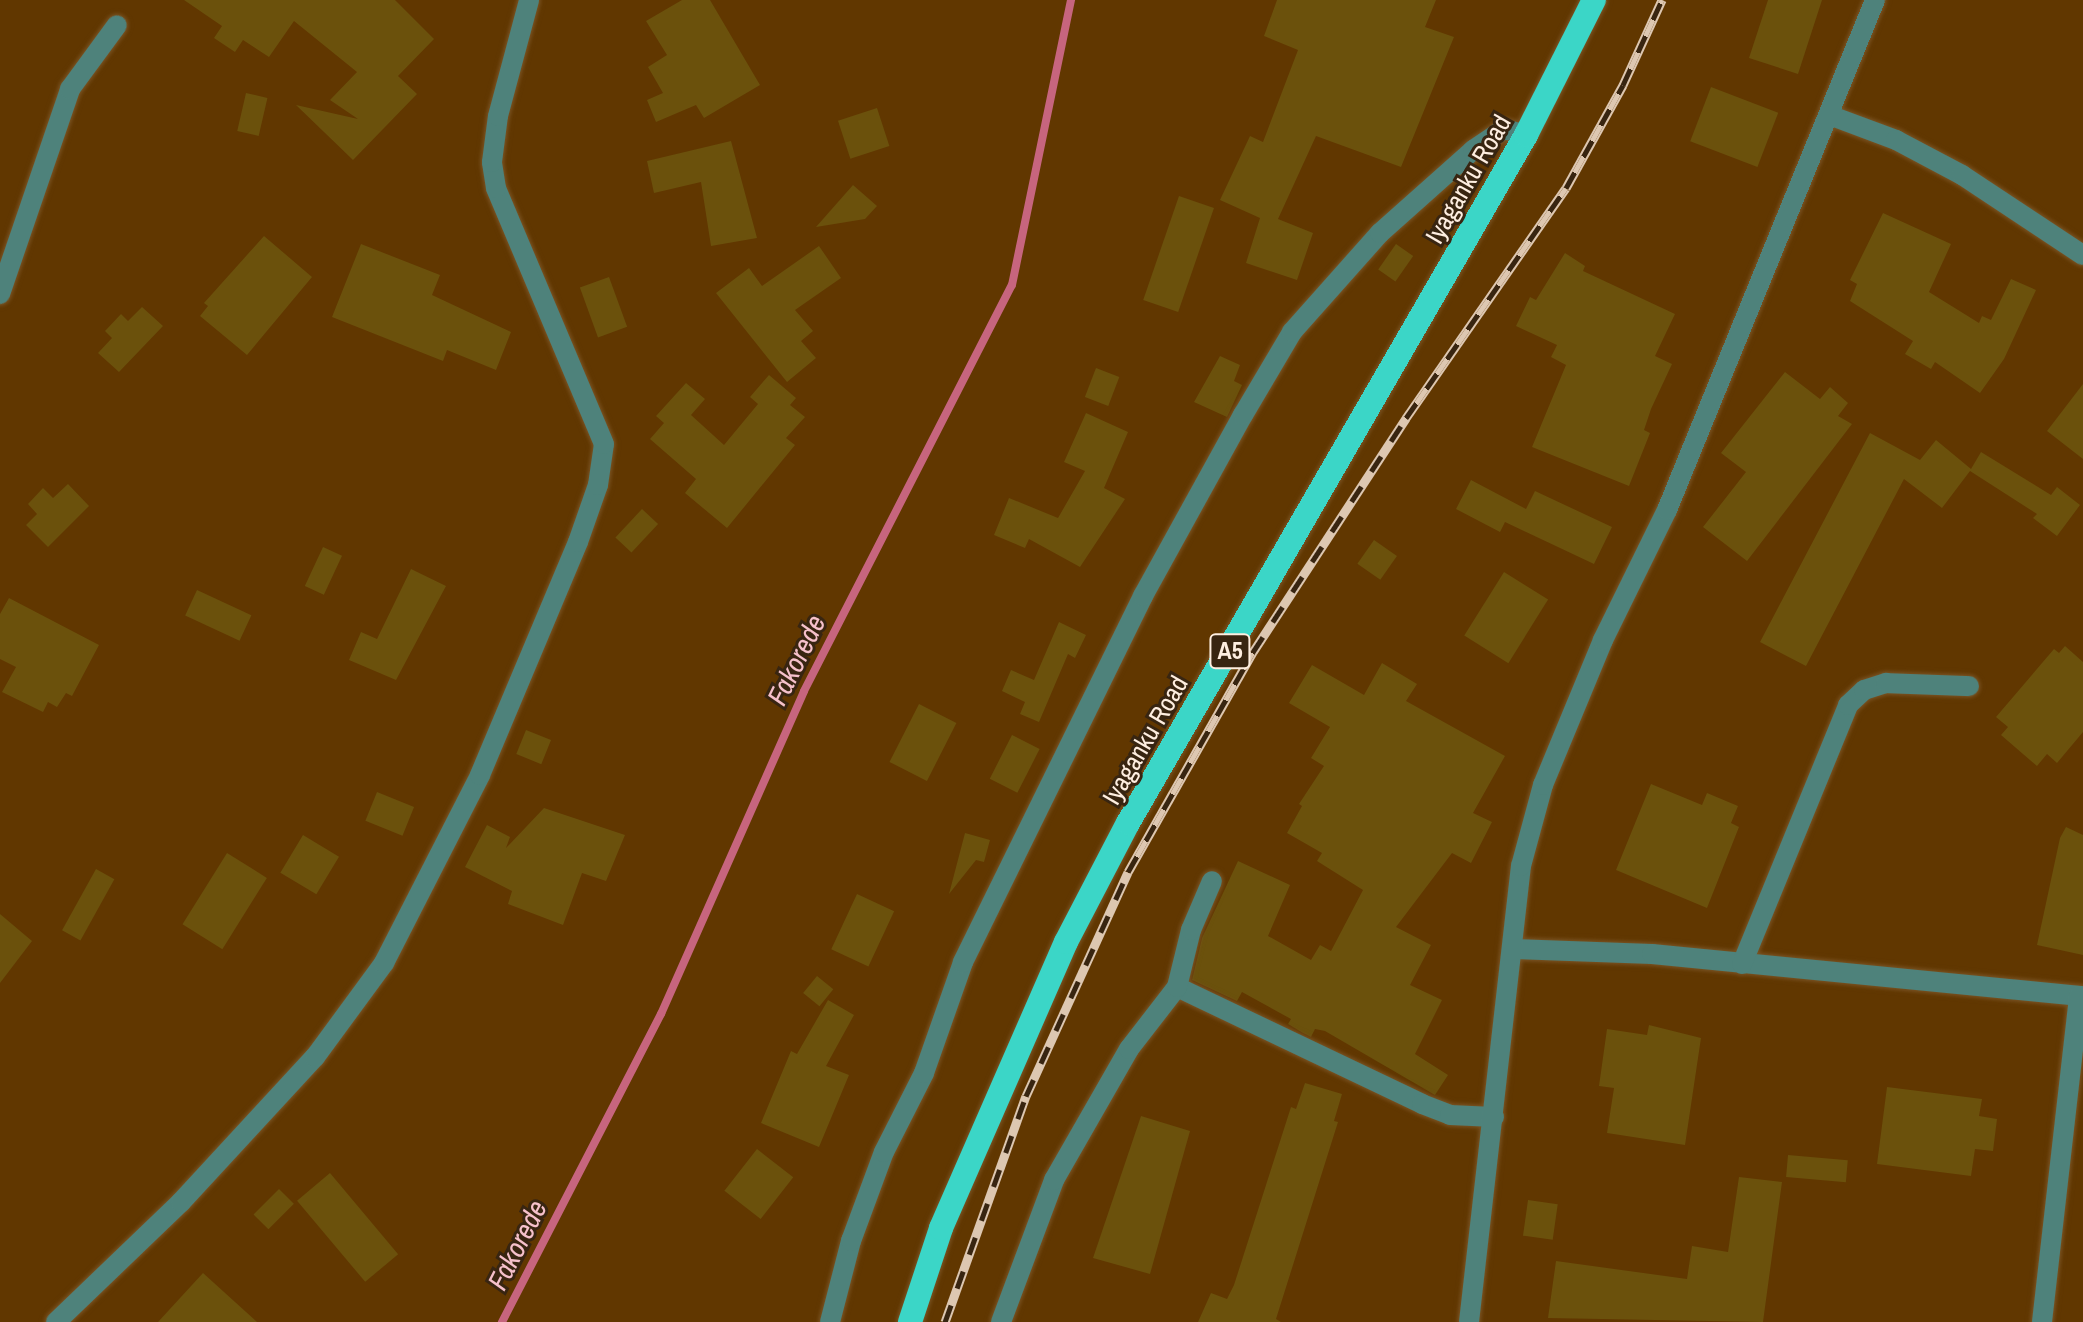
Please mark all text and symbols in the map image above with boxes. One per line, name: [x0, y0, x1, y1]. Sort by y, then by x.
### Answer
street label: Iyaganku Road: [1419, 109, 1517, 249]
water label: Fakorede: [760, 609, 832, 711]
road number: A5: [1208, 631, 1252, 671]
street label: Iyaganku Road: [1096, 670, 1194, 810]
water label: Fakorede: [480, 1195, 554, 1295]

